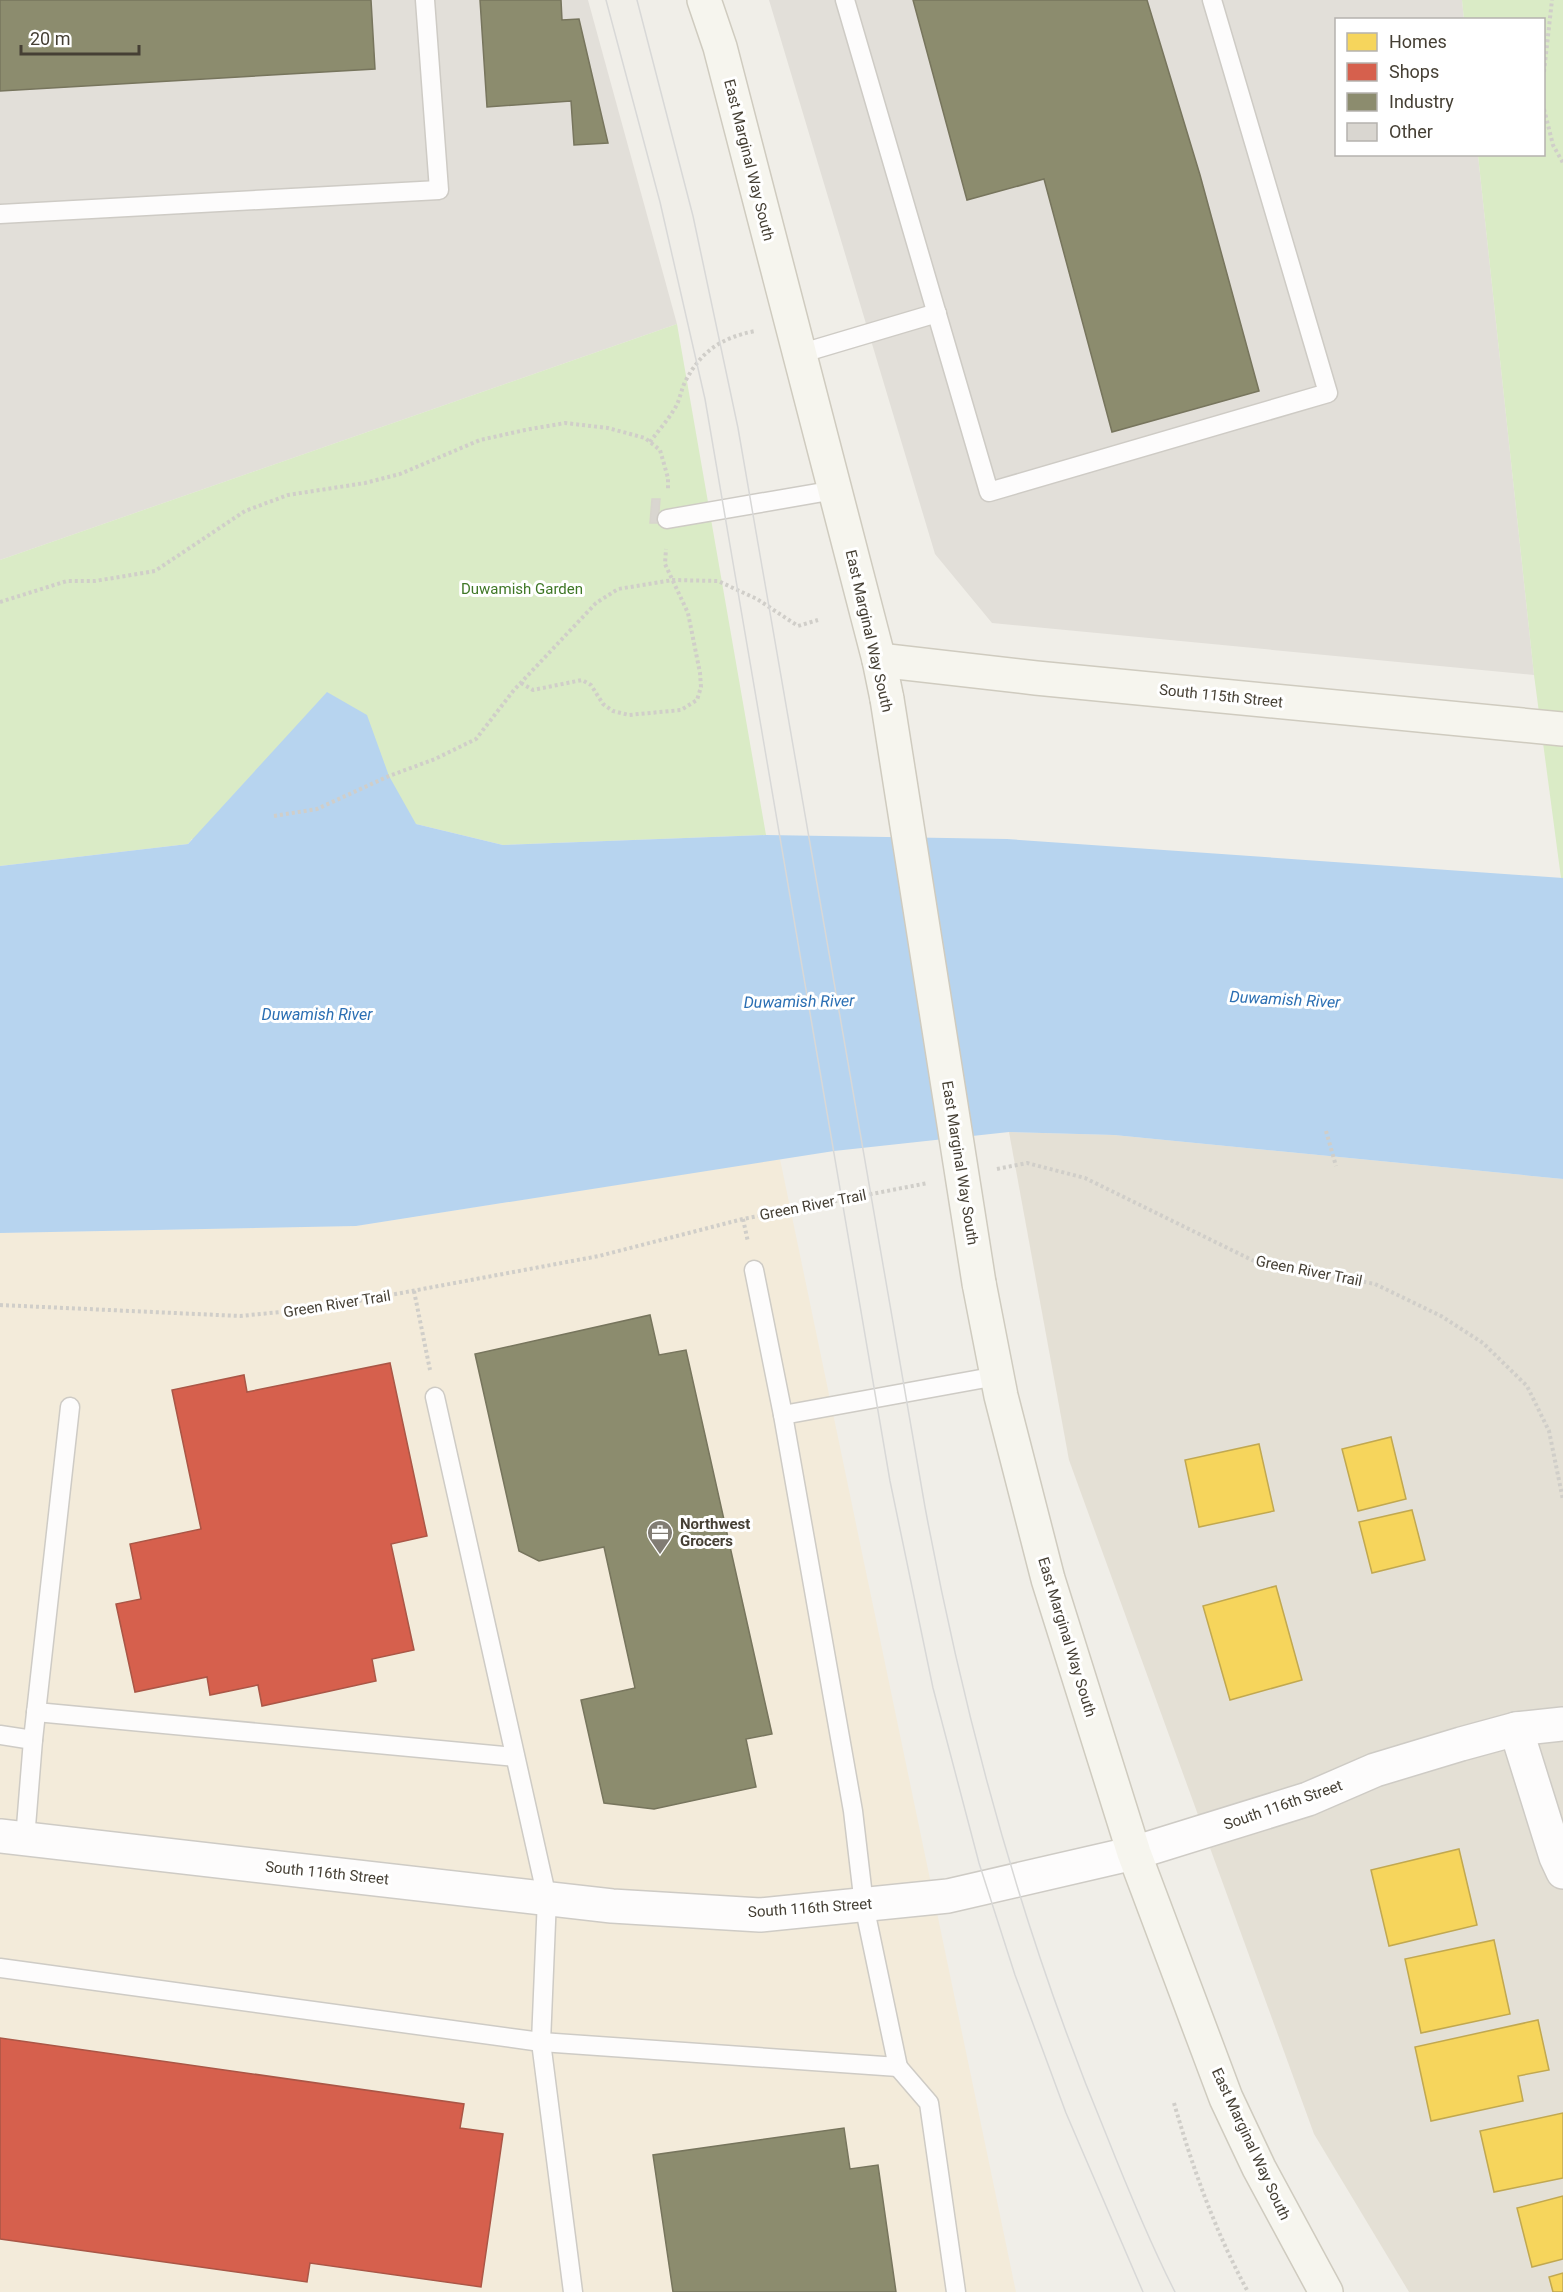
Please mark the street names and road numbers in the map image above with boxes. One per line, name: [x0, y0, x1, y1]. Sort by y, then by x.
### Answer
street label: East Marginal Way South: [720, 77, 778, 243]
street label: East Marginal Way South: [842, 548, 896, 714]
street label: South 115th Street: [1158, 681, 1284, 711]
street label: East Marginal Way South: [938, 1080, 982, 1246]
street label: Green River Trail: [758, 1186, 868, 1224]
street label: Green River Trail: [1254, 1252, 1364, 1290]
street label: Green River Trail: [282, 1287, 392, 1321]
street label: East Marginal Way South: [1034, 1555, 1100, 1719]
street label: South 116th Street: [1221, 1776, 1345, 1834]
street label: South 116th Street: [264, 1858, 390, 1888]
street label: South 116th Street: [747, 1895, 873, 1921]
street label: East Marginal Way South: [1208, 2065, 1294, 2223]

